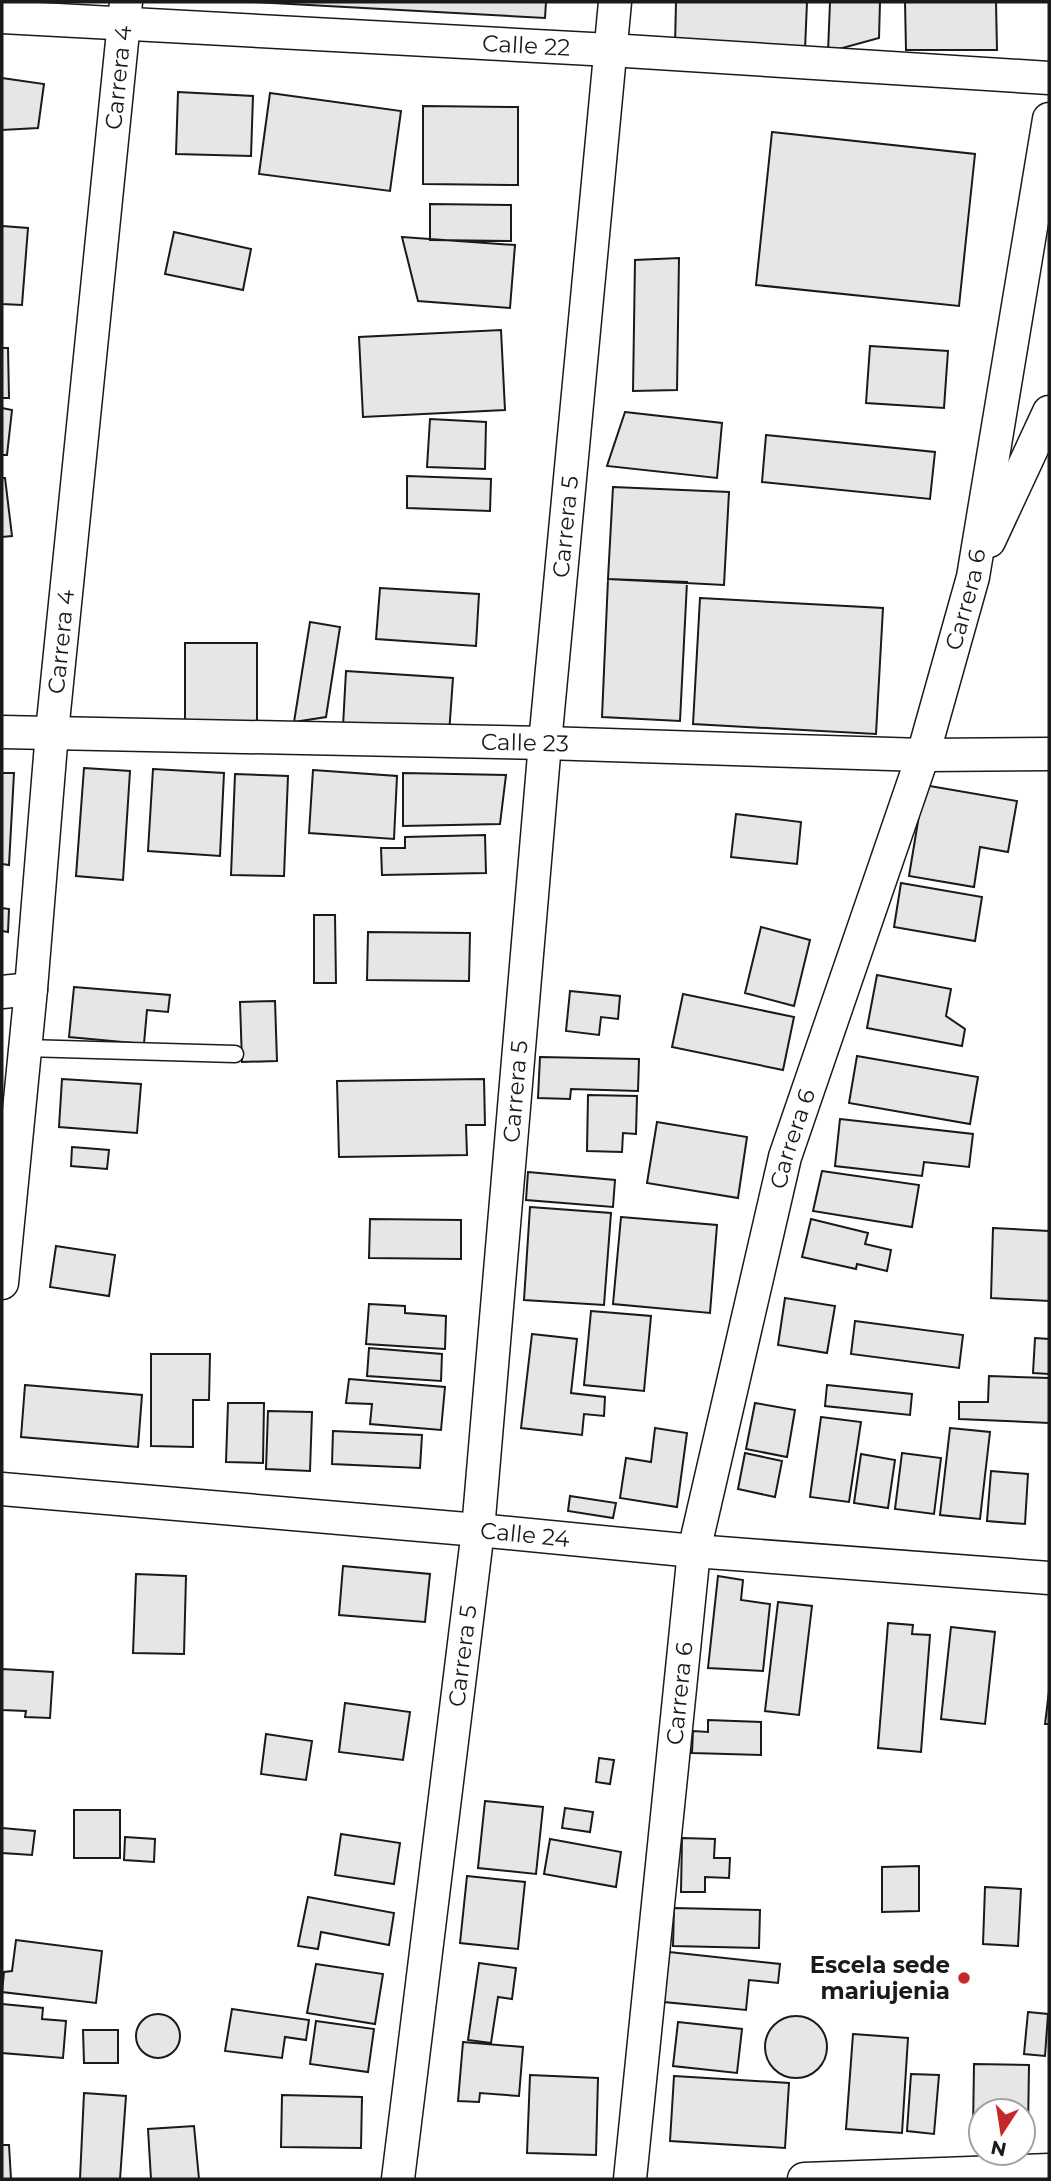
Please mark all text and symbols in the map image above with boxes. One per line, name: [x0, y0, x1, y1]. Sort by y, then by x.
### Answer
street label: Carrera 4: [99, 24, 138, 131]
street label: Calle 22: [481, 29, 571, 62]
street label: Carrera 5: [547, 474, 584, 579]
street label: Carrera 6: [939, 547, 991, 653]
street label: Carrera 4: [42, 588, 80, 695]
street label: Calle 23: [481, 728, 569, 758]
street label: Carrera 5: [497, 1039, 534, 1144]
street label: Carrera 6: [764, 1085, 821, 1192]
street label: Calle 24: [479, 1516, 571, 1553]
street label: Carrera 5: [442, 1603, 483, 1709]
street label: Carrera 6: [660, 1641, 699, 1746]
place label: Escela sede mariujenia: [810, 1951, 950, 2005]
marker: Escela sede mariujenia: [956, 1970, 972, 1986]
north arrow: [967, 2097, 1037, 2167]
text: N: [989, 2135, 1008, 2161]

